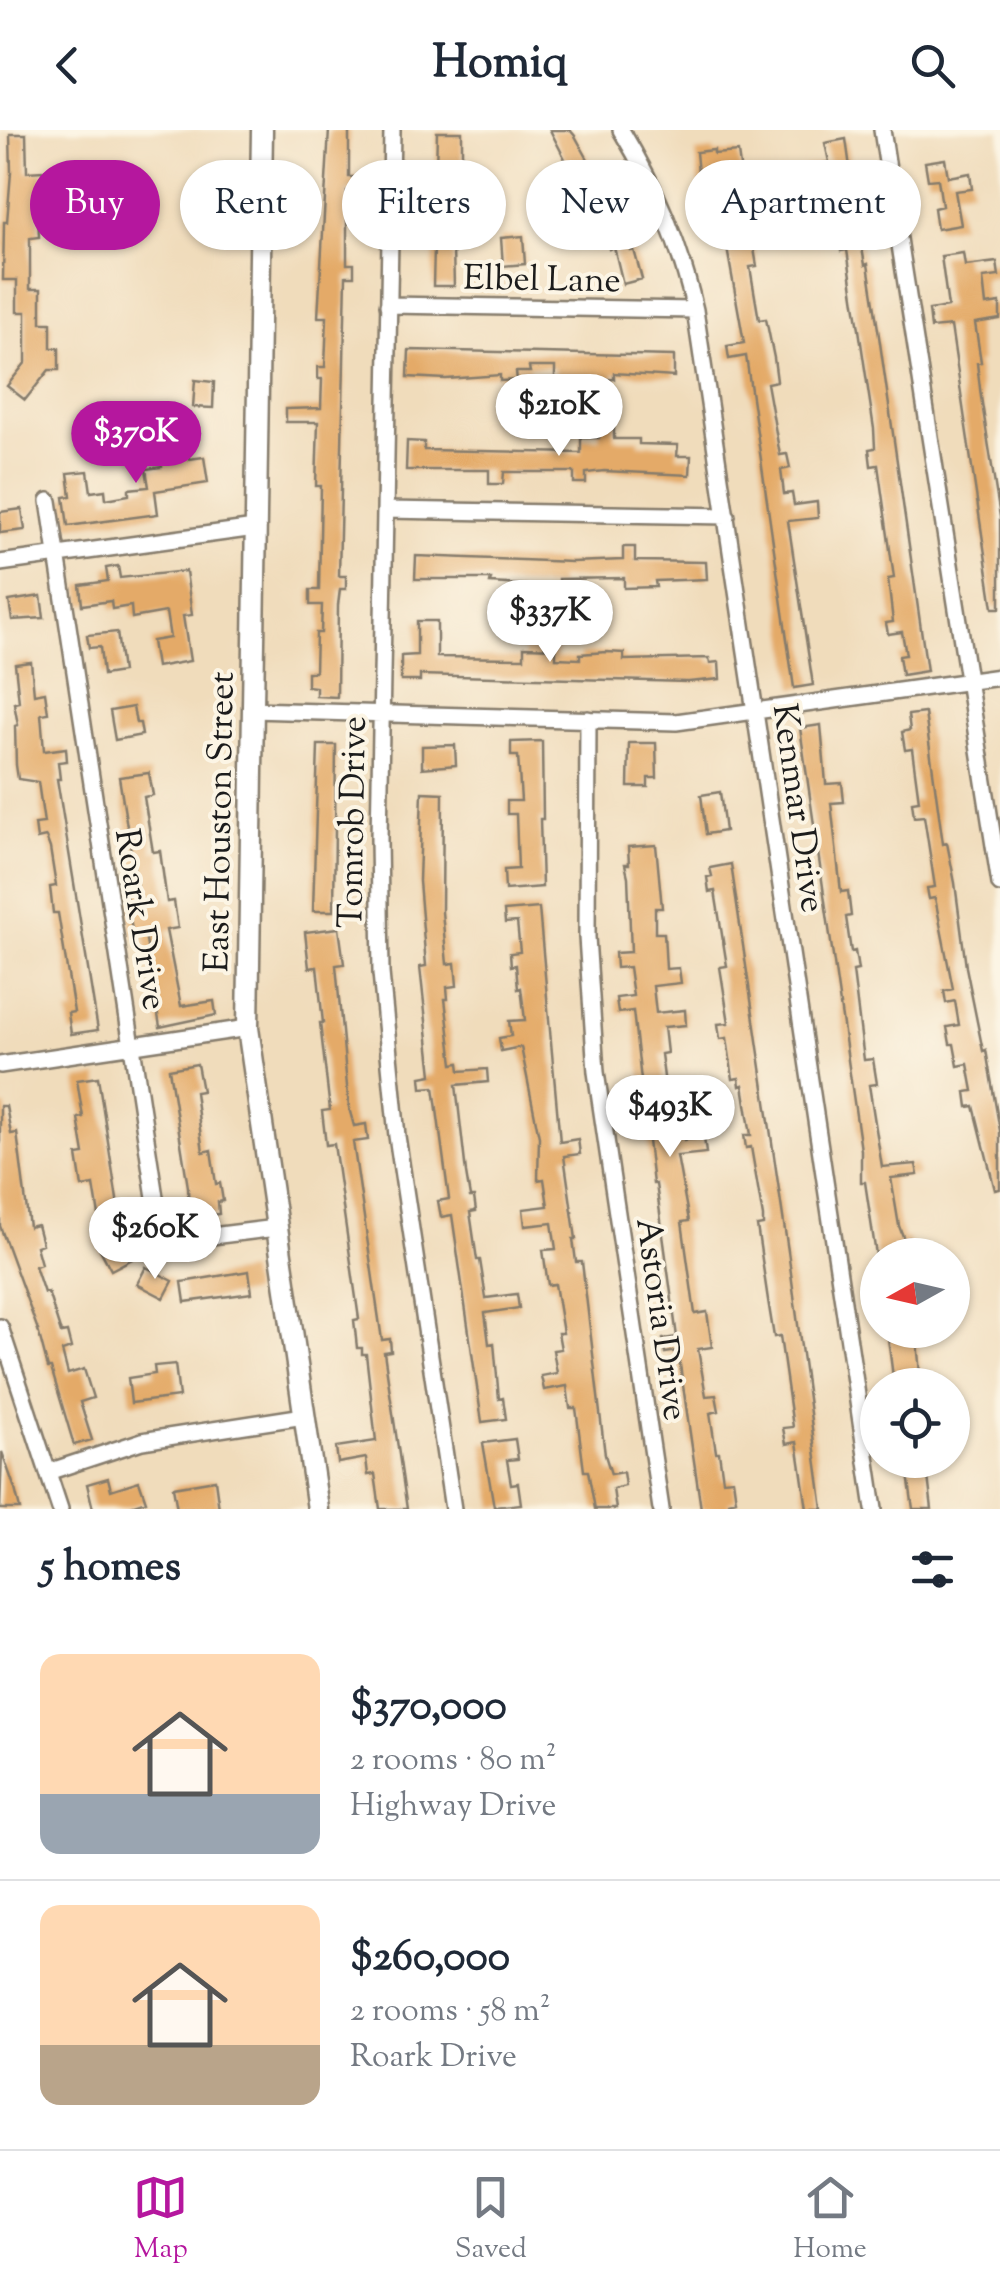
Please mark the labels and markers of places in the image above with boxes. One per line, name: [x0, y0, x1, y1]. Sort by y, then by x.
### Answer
pin: $210K: [489, 374, 629, 459]
pin: $370K: [66, 401, 206, 486]
pin: $337K: [480, 580, 620, 665]
pin: $493K: [600, 1075, 740, 1160]
pin: $260K: [85, 1197, 225, 1282]

